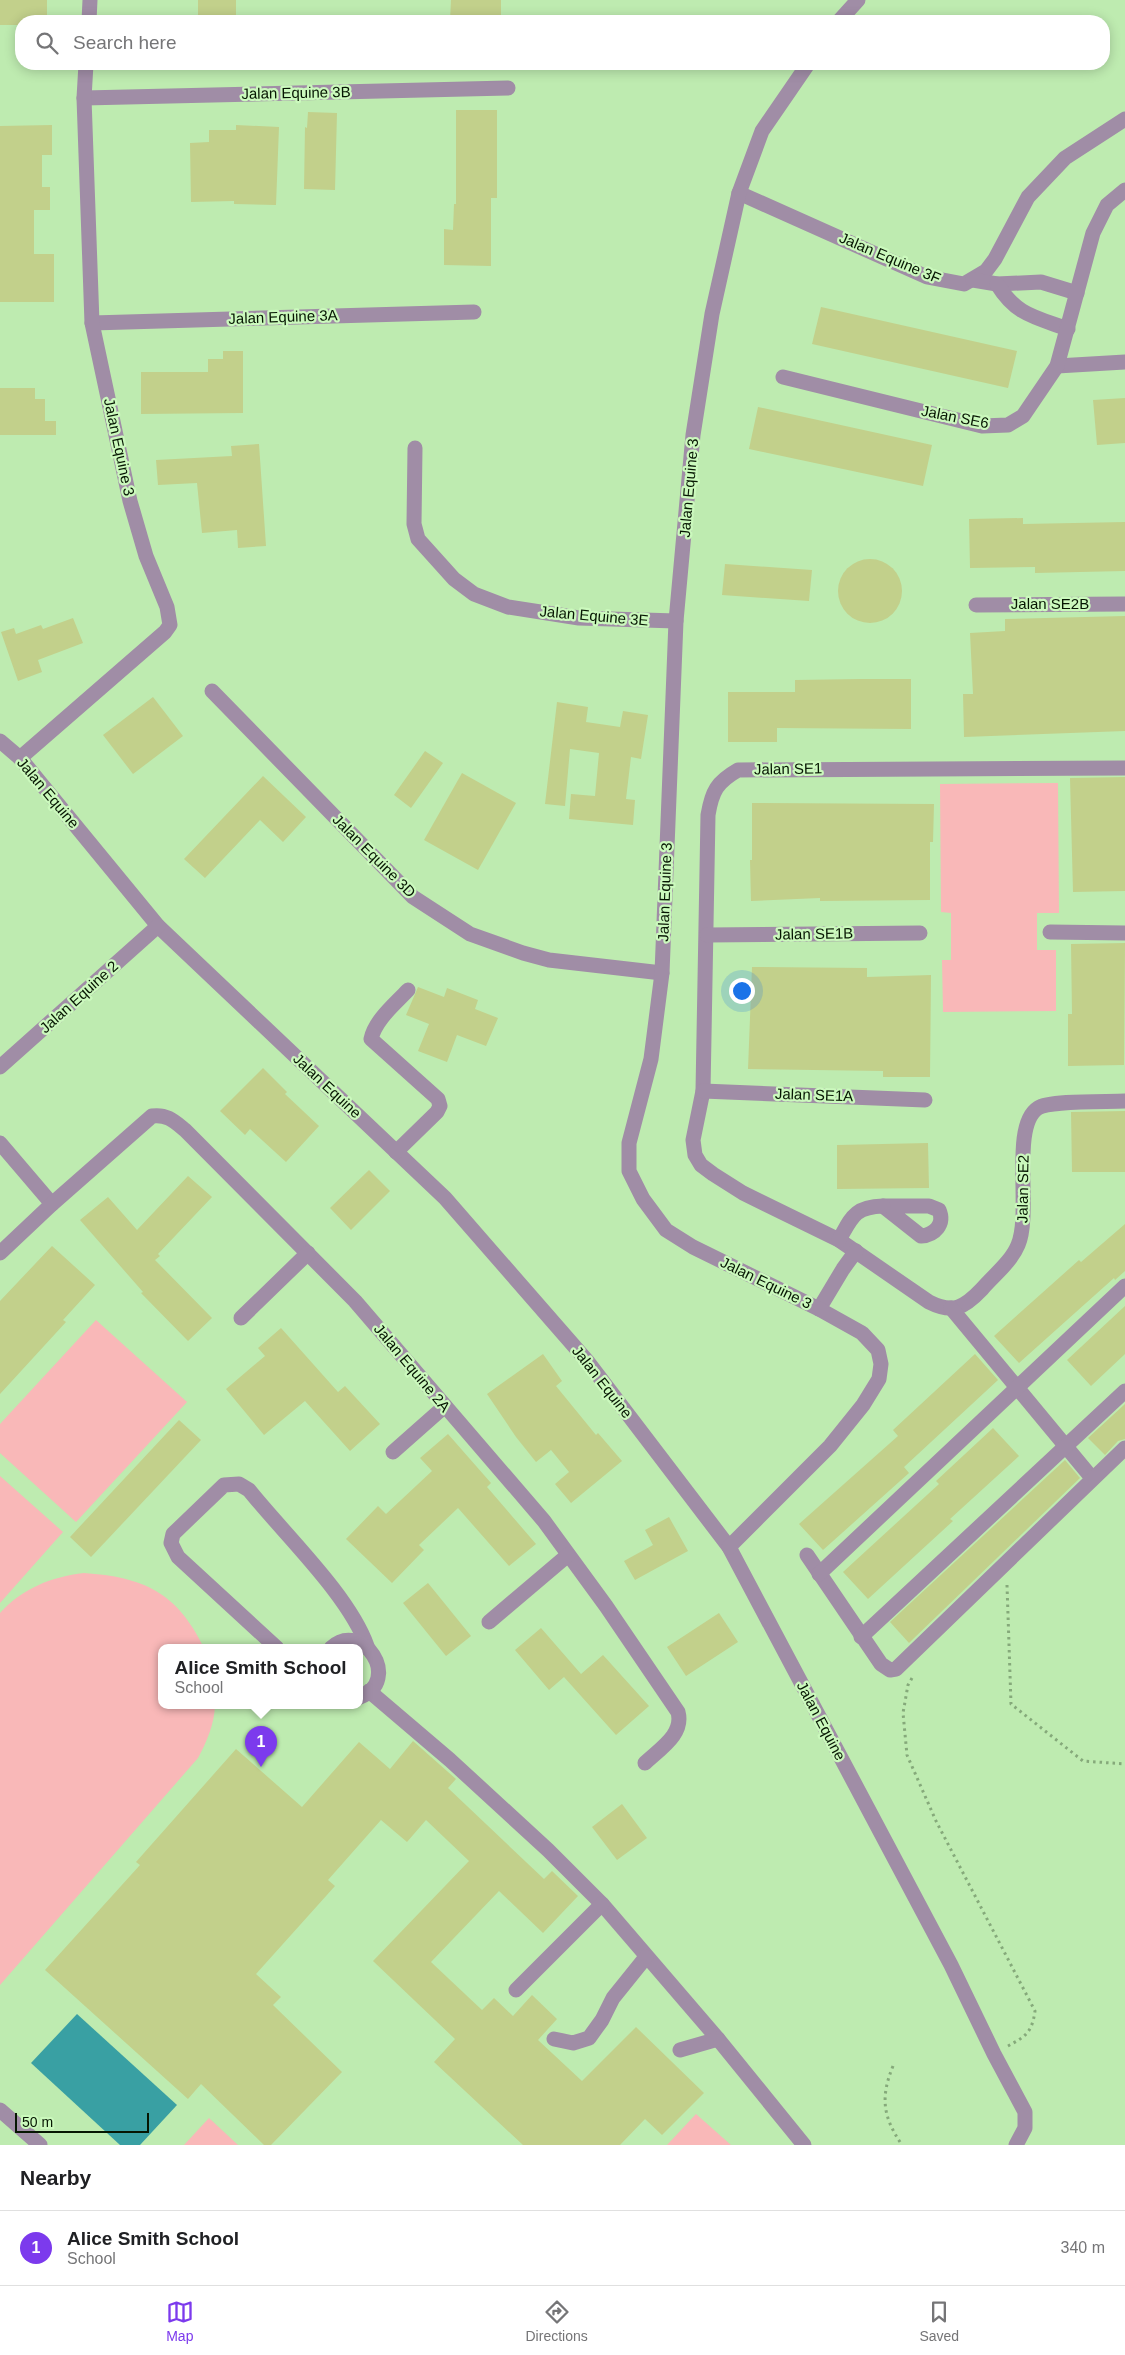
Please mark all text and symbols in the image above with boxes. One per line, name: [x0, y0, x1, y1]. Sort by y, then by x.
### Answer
search box: [15, 15, 1110, 70]
icon: search: [33, 29, 61, 57]
text: Search here: [73, 32, 177, 53]
street label: Jalan Equine 3B: [241, 83, 351, 102]
street label: Jalan Equine 3F: [837, 229, 943, 287]
street label: Jalan Equine 3A: [228, 306, 338, 327]
street label: Jalan Equine 3: [101, 397, 138, 497]
street label: Jalan SE6: [920, 402, 990, 431]
street label: Jalan Equine 3: [676, 438, 701, 538]
street label: Jalan SE2B: [1011, 595, 1089, 612]
street label: Jalan Equine 3E: [539, 602, 649, 629]
street label: Jalan Equine: [14, 754, 83, 831]
street label: Jalan SE1: [754, 759, 822, 778]
street label: Jalan Equine 3D: [329, 811, 419, 901]
street label: Jalan Equine 3: [654, 842, 675, 942]
street label: Jalan SE1B: [775, 924, 853, 943]
street label: Jalan Equine 2: [36, 957, 121, 1036]
your location: [729, 978, 755, 1004]
street label: Jalan Equine: [290, 1050, 365, 1121]
street label: Jalan SE1A: [775, 1085, 853, 1104]
street label: Jalan SE2: [1013, 1155, 1032, 1223]
street label: Jalan Equine 3: [718, 1253, 815, 1312]
street label: Jalan Equine 2A: [371, 1320, 454, 1415]
street label: Jalan Equine: [569, 1342, 636, 1421]
popup: [158, 1644, 363, 1709]
text: Alice Smith School: [174, 1657, 347, 1678]
street label: Jalan Equine: [794, 1678, 849, 1763]
text: School: [174, 1679, 223, 1696]
pin: 1: [245, 1726, 277, 1767]
scale bar: [15, 2110, 149, 2133]
text: 50 m: [22, 2114, 53, 2130]
text: Nearby: [20, 2166, 91, 2189]
text: Alice Smith School: [67, 2228, 239, 2249]
text: 1: [32, 2239, 40, 2256]
text: 340 m: [1061, 2239, 1105, 2256]
text: School: [67, 2250, 116, 2267]
tab: Map: [166, 2298, 194, 2344]
tab: Directions: [526, 2298, 588, 2344]
tab: Saved: [919, 2298, 959, 2344]

